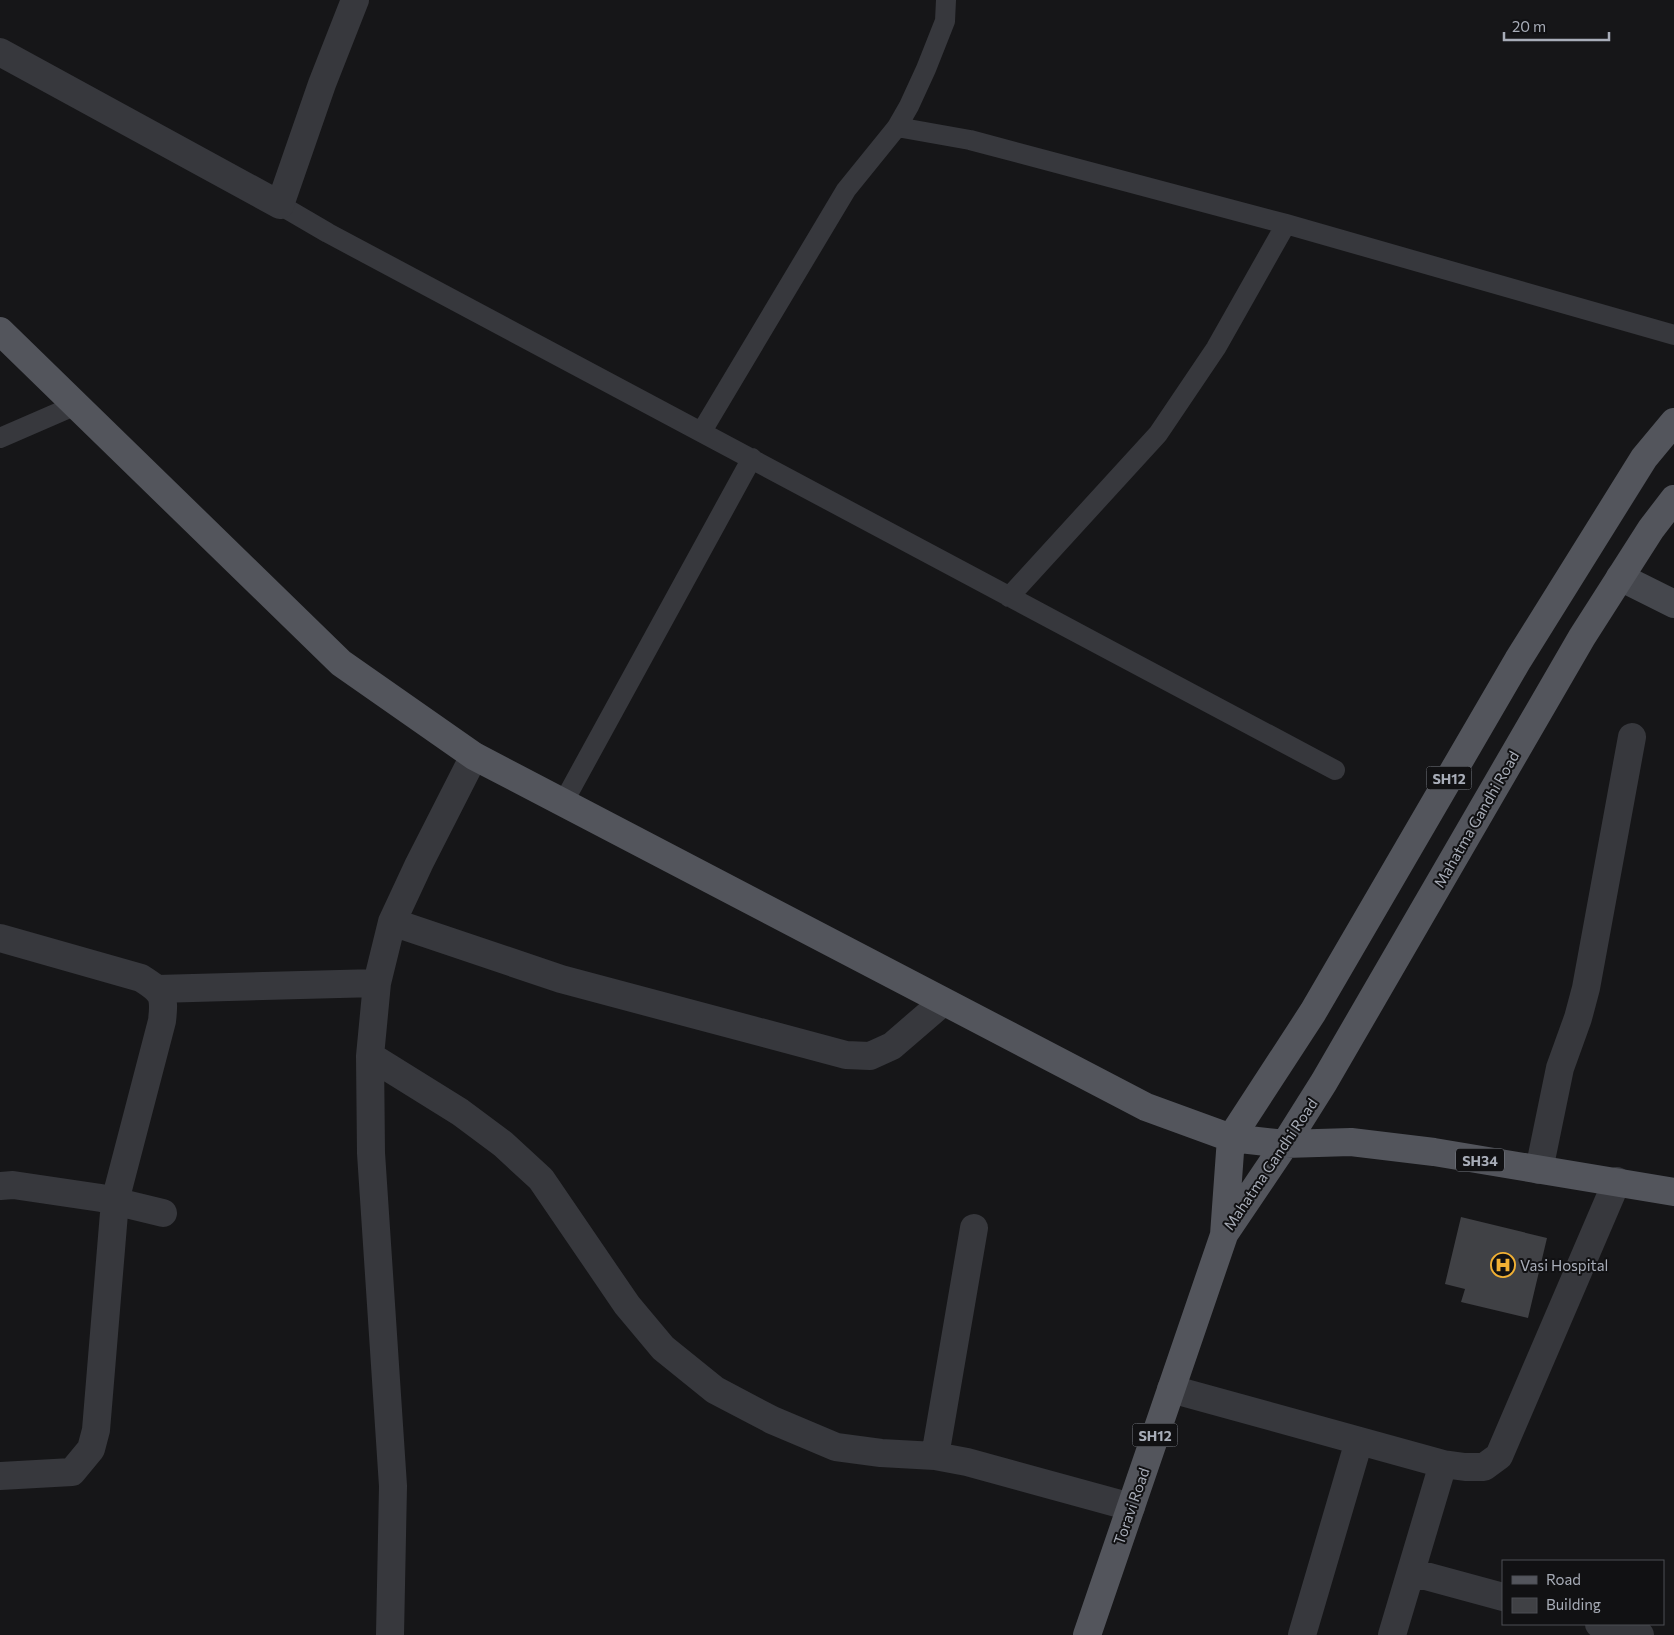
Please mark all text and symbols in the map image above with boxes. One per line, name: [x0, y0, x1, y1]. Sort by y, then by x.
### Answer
scale bar: [1504, 10, 1609, 42]
text: 20 m: [1512, 17, 1546, 35]
street label: Mahatma Gandhi Road: [1429, 747, 1523, 891]
road number: SH12: [1426, 766, 1472, 790]
street label: Mahatma Gandhi Road: [1219, 1095, 1321, 1233]
road number: SH34: [1456, 1148, 1504, 1172]
hospital icon: Vasi Hospital: [1490, 1252, 1516, 1278]
place label: Vasi Hospital: [1520, 1256, 1608, 1274]
road number: SH12: [1132, 1424, 1178, 1446]
street label: Toravi Road: [1109, 1465, 1153, 1547]
legend: [1502, 1560, 1664, 1625]
text: Road: [1546, 1570, 1581, 1588]
text: Building: [1546, 1595, 1601, 1613]

